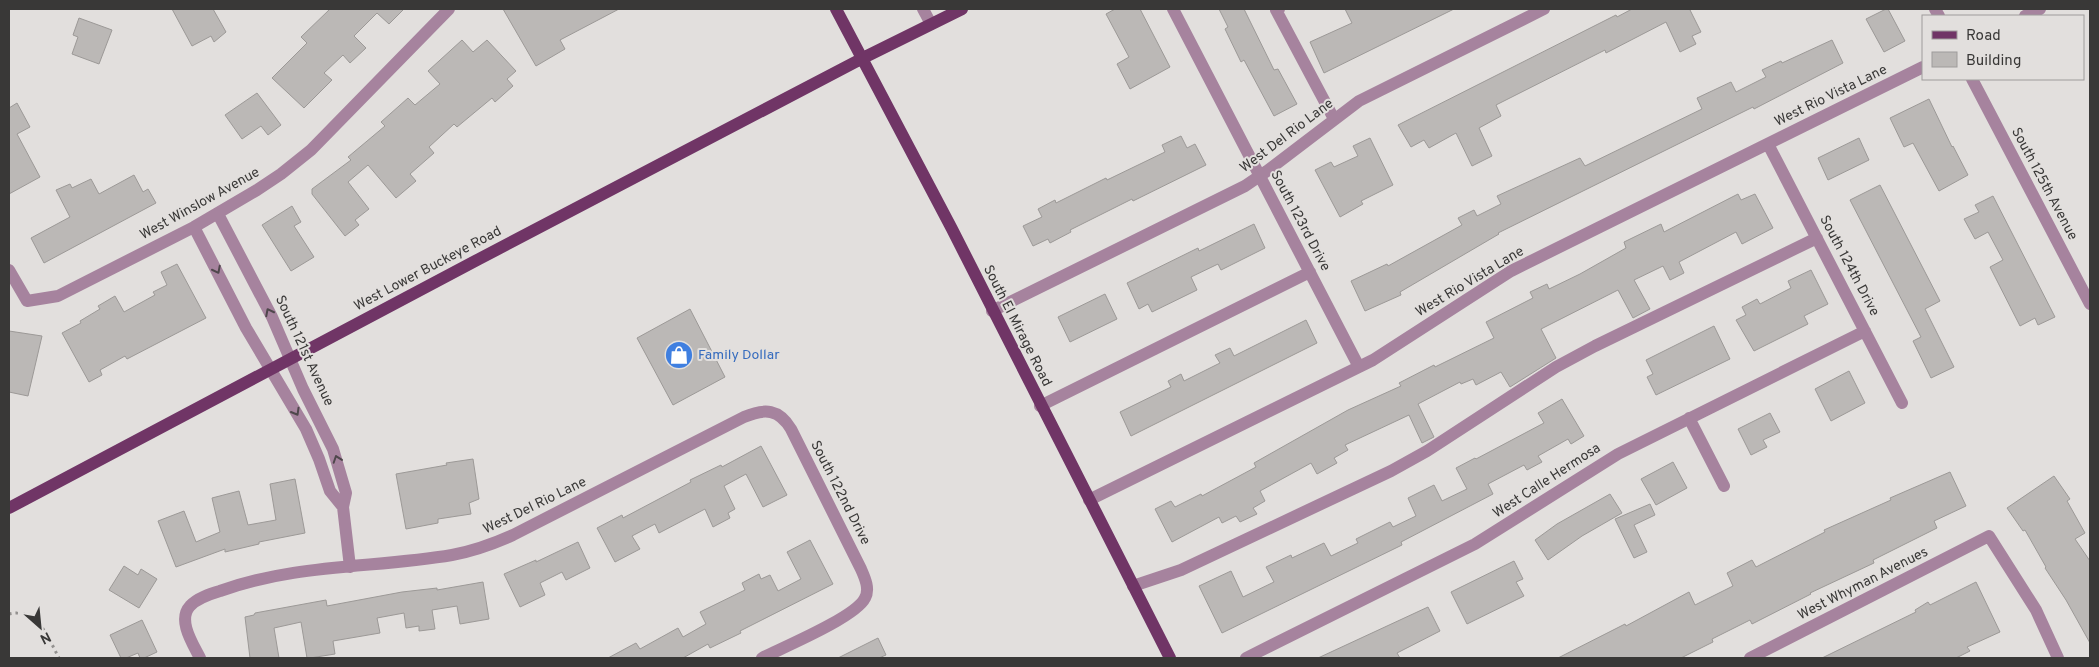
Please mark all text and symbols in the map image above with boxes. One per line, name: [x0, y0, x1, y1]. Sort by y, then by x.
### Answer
legend: [1922, 15, 2084, 80]
text: Road: [1966, 27, 2001, 46]
text: Building: [1966, 52, 2021, 71]
street label: West Rio Vista Lane: [1772, 61, 1890, 131]
street label: West Del Rio Lane: [1237, 95, 1337, 177]
street label: South 125th Avenue: [2007, 125, 2081, 243]
street label: West Winslow Avenue: [137, 164, 263, 244]
street label: South 123rd Drive: [1266, 168, 1334, 274]
street label: South 124th Drive: [1815, 213, 1883, 319]
street label: West Lower Buckeye Road: [351, 223, 505, 315]
street label: West Rio Vista Lane: [1413, 243, 1527, 321]
street label: South El Mirage Road: [979, 262, 1055, 390]
one-way arrow: [211, 265, 221, 274]
street label: South 121st Avenue: [271, 293, 337, 409]
one-way arrow: [265, 308, 275, 317]
shop icon: Family Dollar: [664, 340, 694, 370]
place label: Family Dollar: [698, 347, 780, 364]
one-way arrow: [290, 407, 300, 416]
street label: South 122nd Drive: [806, 438, 874, 548]
street label: West Calle Hermosa: [1490, 440, 1604, 522]
one-way arrow: [333, 456, 343, 464]
street label: West Del Rio Lane: [481, 474, 589, 538]
street label: West Whyman Avenues: [1795, 544, 1931, 624]
north arrow: [15, 602, 65, 652]
text: N: [37, 627, 54, 647]

